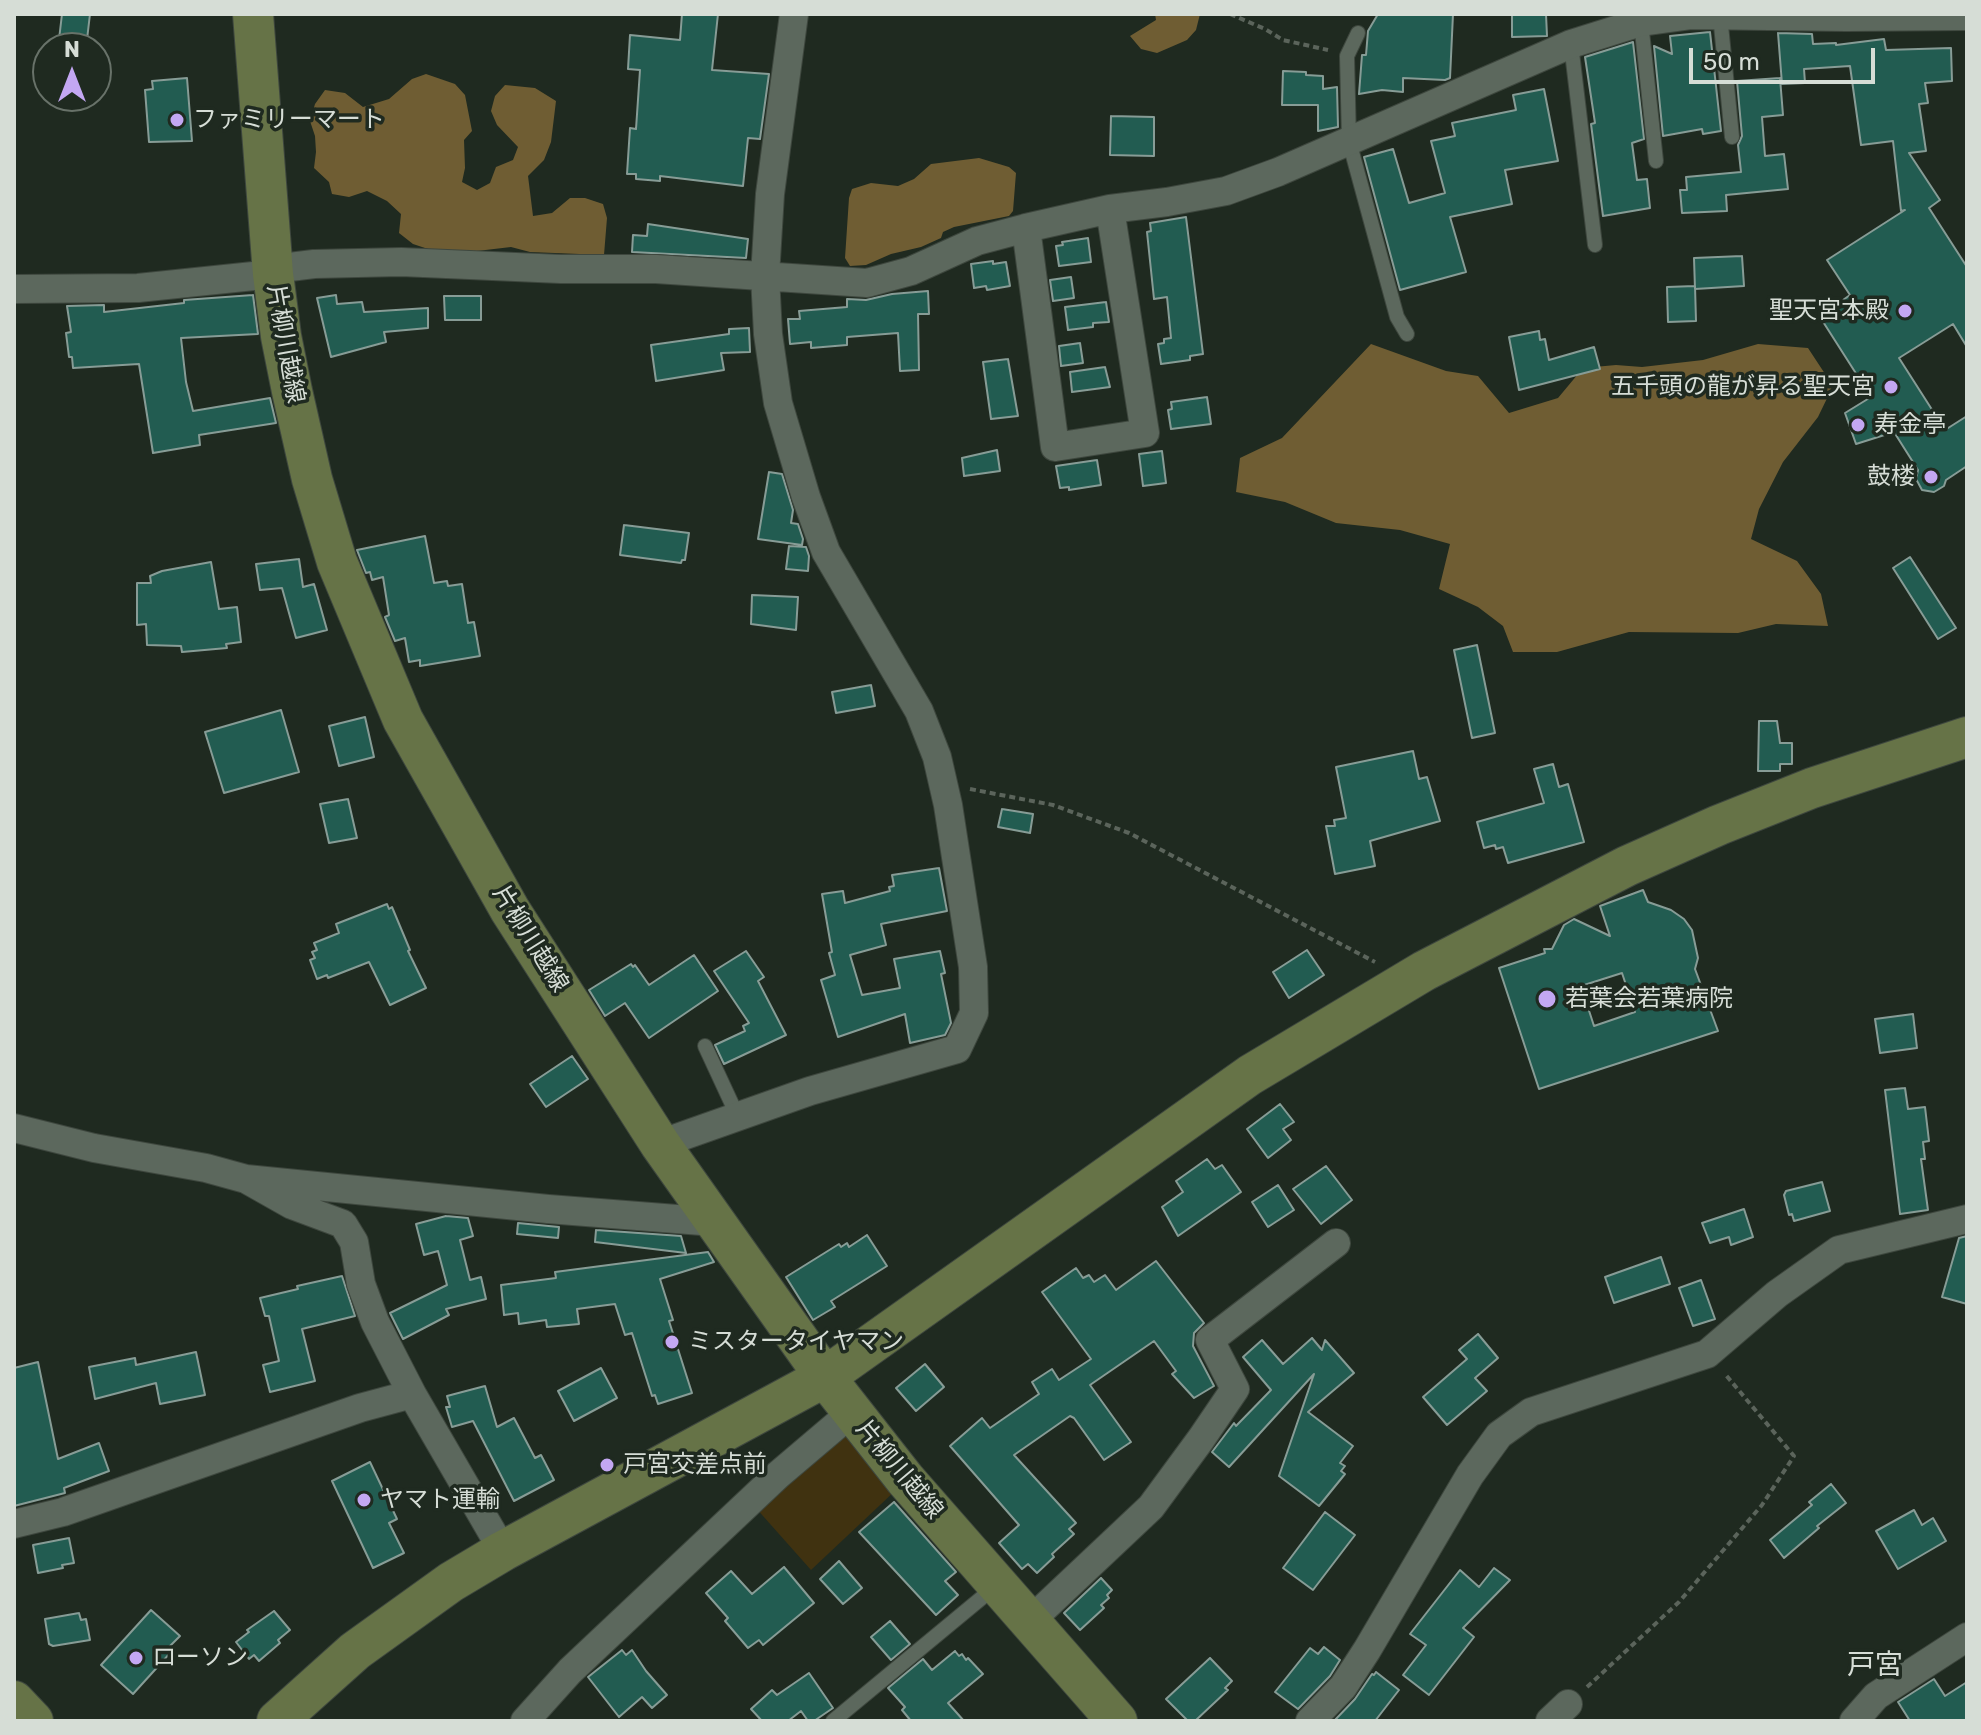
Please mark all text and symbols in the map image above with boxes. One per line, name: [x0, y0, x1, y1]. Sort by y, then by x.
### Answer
north arrow: [32, 32, 112, 112]
scale bar: [1693, 32, 1879, 82]
text: N: [64, 36, 80, 63]
text: 50 m: [1703, 48, 1760, 76]
place label: ファミリーマート: [193, 106, 385, 134]
marker: ファミリーマート: [168, 111, 186, 129]
street label: 片柳川越線: [260, 282, 310, 406]
place label: 聖天宮本殿: [1769, 297, 1889, 325]
marker: 聖天宮本殿: [1896, 302, 1914, 320]
place label: 五千頭の龍が昇る聖天宮: [1611, 373, 1875, 401]
marker: 五千頭の龍が昇る聖天宮: [1882, 378, 1900, 396]
place label: 寿金亭: [1874, 411, 1946, 439]
marker: 寿金亭: [1849, 416, 1867, 434]
place label: 鼓楼: [1867, 463, 1915, 491]
marker: 鼓楼: [1922, 468, 1940, 486]
street label: 片柳川越線: [486, 880, 574, 998]
place label: 若葉会若葉病院: [1565, 985, 1733, 1013]
marker: 若葉会若葉病院: [1536, 988, 1558, 1010]
place label: ミスタータイヤマン: [688, 1328, 904, 1356]
marker: ミスタータイヤマン: [663, 1333, 681, 1351]
street label: 片柳川越線: [849, 1415, 949, 1525]
place label: 戸宮交差点前: [623, 1451, 767, 1479]
marker: 戸宮交差点前: [598, 1456, 616, 1474]
place label: ヤマト運輸: [380, 1486, 500, 1514]
marker: ヤマト運輸: [355, 1491, 373, 1509]
place label: ローソン: [152, 1644, 248, 1672]
marker: ローソン: [127, 1649, 145, 1667]
district label: 戸宮: [1847, 1649, 1903, 1683]

